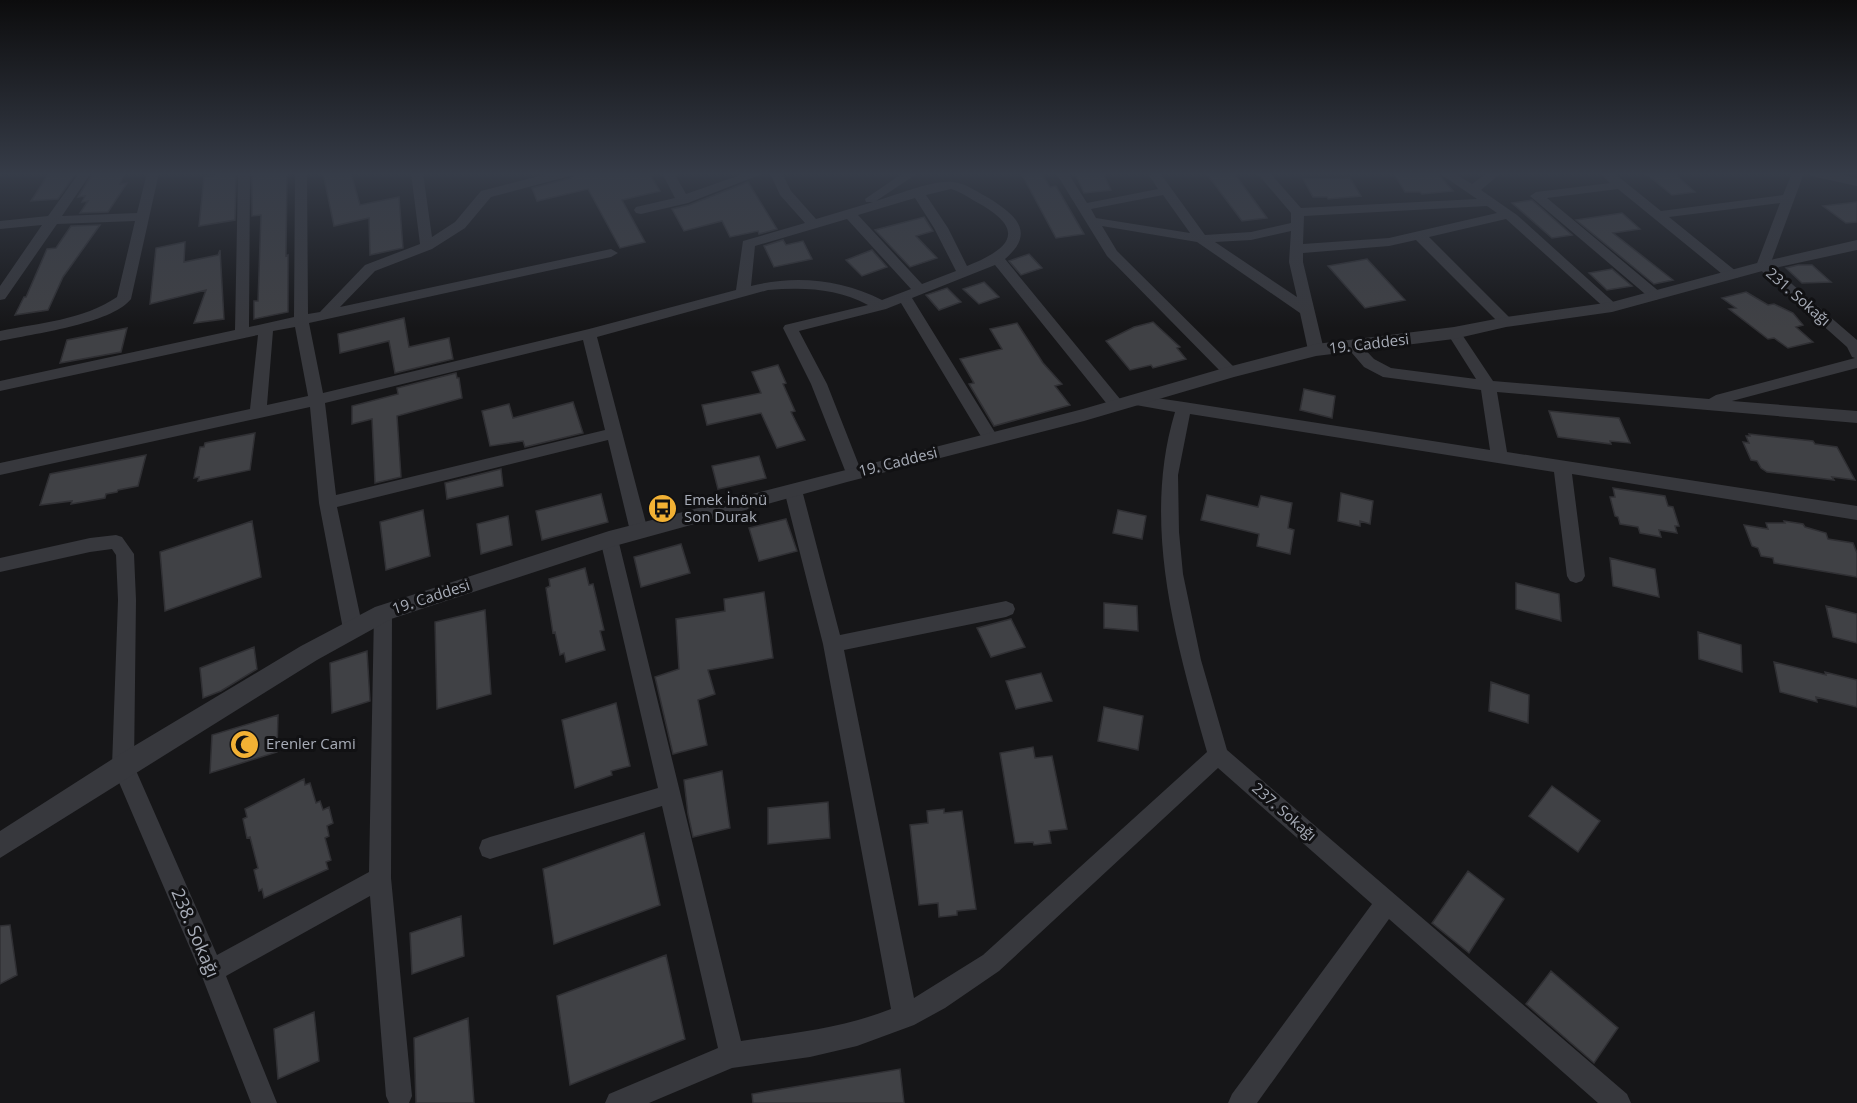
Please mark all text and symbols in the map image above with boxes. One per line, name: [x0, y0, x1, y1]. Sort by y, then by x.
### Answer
street label: 231. Sokağı: [1762, 263, 1835, 330]
street label: 19. Caddesi: [1328, 328, 1410, 358]
street label: 19. Caddesi: [856, 442, 939, 480]
place label: Emek İnönü Son Durak: [684, 489, 767, 526]
bus stop icon: Emek İnönü Son Durak: [647, 493, 679, 525]
street label: 19. Caddesi: [389, 574, 472, 618]
mosque icon: Erenler Cami: [229, 728, 261, 760]
place label: Erenler Cami: [266, 733, 356, 753]
street label: 237. Sokağı: [1248, 778, 1321, 845]
street label: 238. Sokağı: [166, 884, 225, 981]

